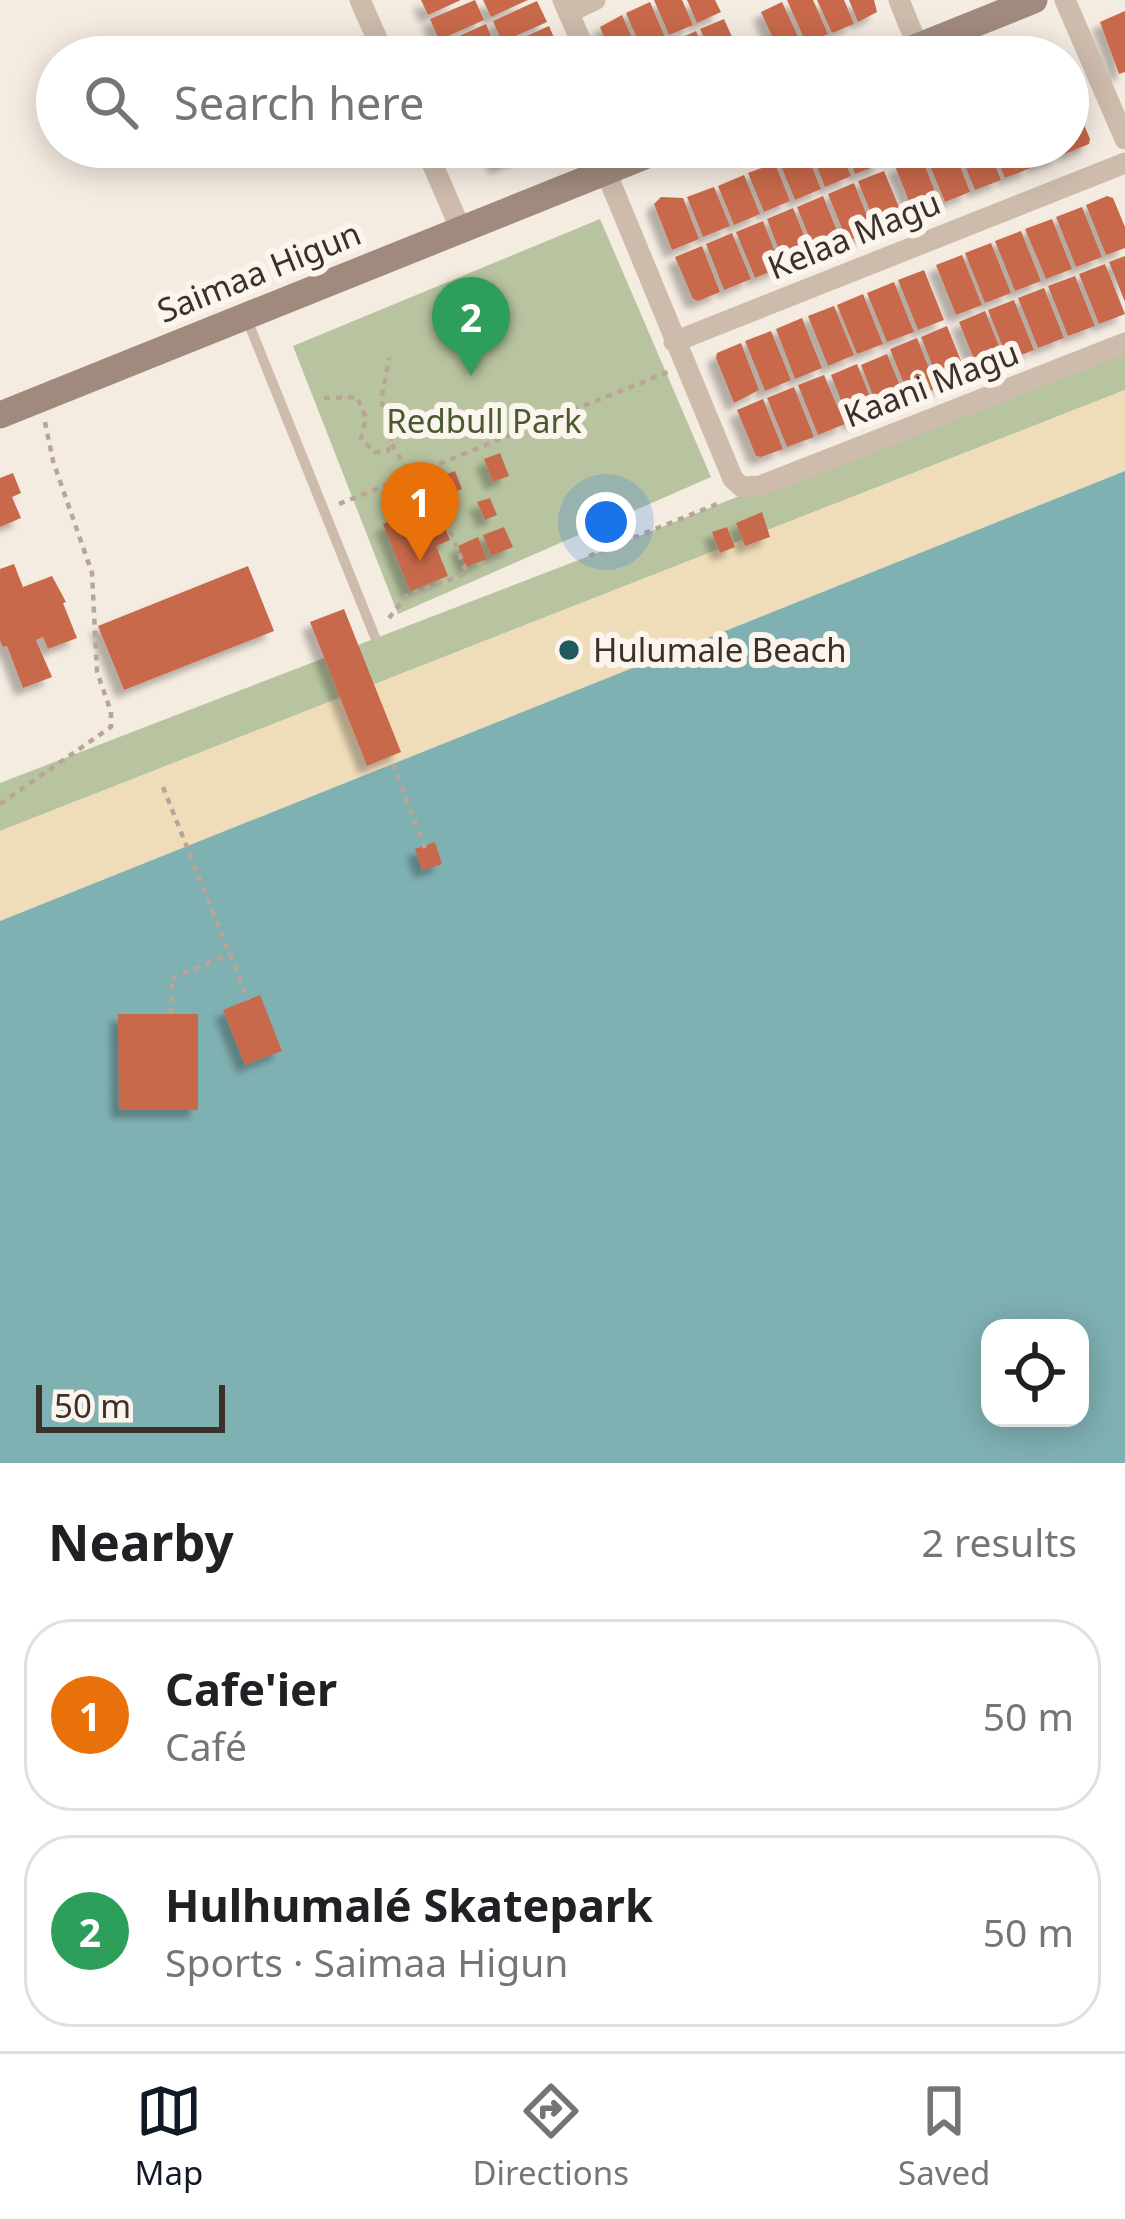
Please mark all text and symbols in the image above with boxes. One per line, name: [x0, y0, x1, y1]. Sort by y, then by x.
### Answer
search box: [36, 36, 1089, 168]
icon: search: [78, 69, 144, 135]
text: Search here: [174, 72, 424, 133]
street label: Kelaa Magu: [761, 180, 947, 290]
street label: Saimaa Higun: [150, 210, 367, 333]
pin: 2: [432, 277, 510, 376]
street label: Kaani Magu: [837, 330, 1025, 438]
park label: Redbull Park: [386, 398, 582, 443]
pin: 1: [381, 462, 459, 561]
your location: [576, 492, 636, 552]
place label: Hulumale Beach: [593, 627, 847, 672]
marker: Hulumale Beach: [556, 637, 582, 663]
map controls: [981, 1319, 1089, 1427]
button: locate: [981, 1319, 1089, 1427]
scale bar: [36, 1379, 225, 1432]
text: 50 m: [54, 1383, 131, 1428]
text: Nearby: [48, 1506, 234, 1576]
text: 2 results: [922, 1515, 1077, 1568]
text: Cafe'ier: [165, 1658, 337, 1719]
text: 1: [79, 1689, 101, 1742]
text: 50 m: [983, 1689, 1074, 1742]
text: Café: [165, 1719, 247, 1772]
text: Hulhumalé Skatepark: [165, 1874, 653, 1935]
text: 2: [79, 1905, 101, 1958]
text: 50 m: [983, 1905, 1074, 1958]
text: Sports · Saimaa Higun: [165, 1935, 568, 1988]
tab: Map: [135, 2078, 203, 2195]
tab: Directions: [472, 2078, 629, 2195]
tab: Saved: [898, 2078, 990, 2195]

